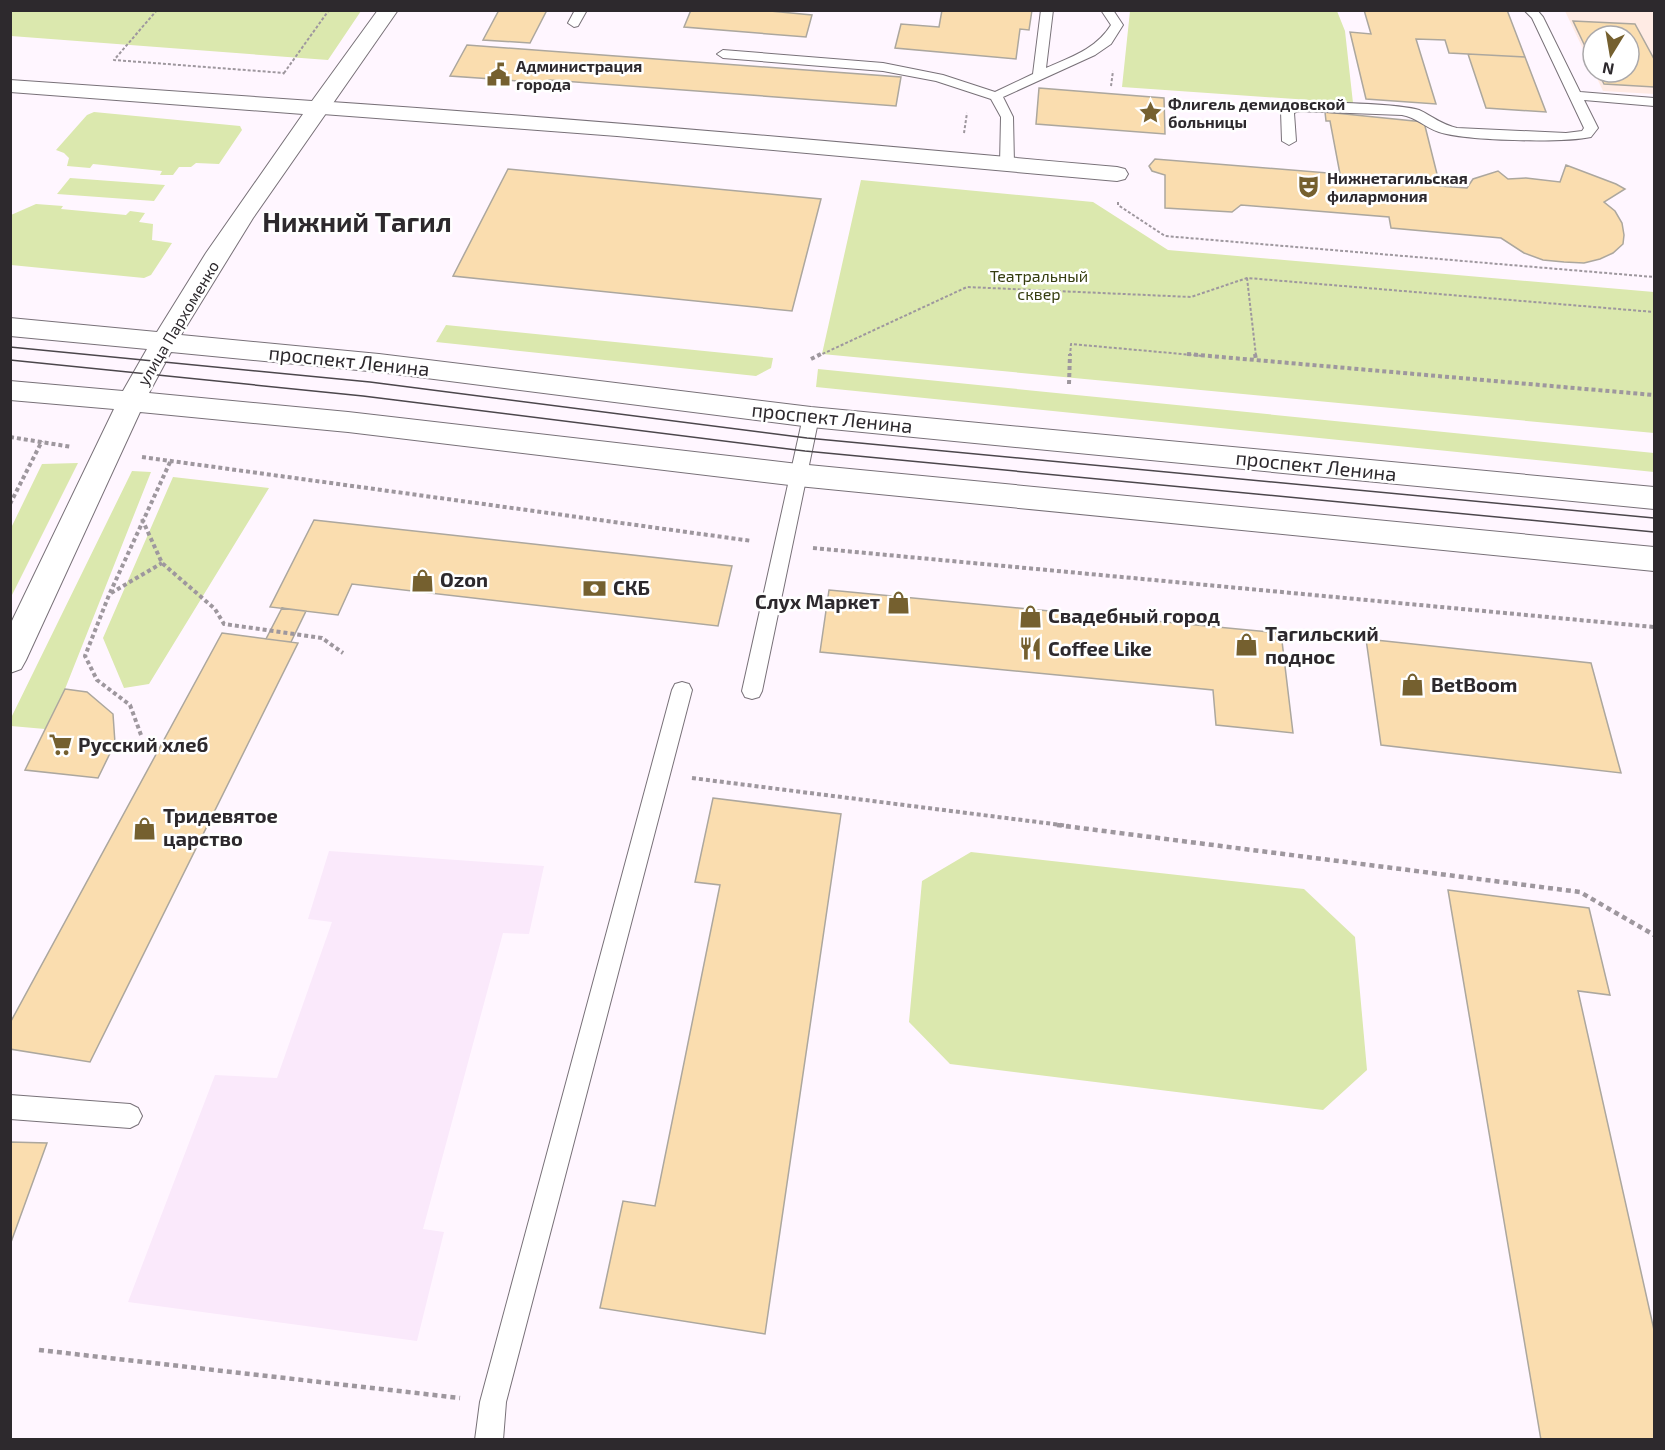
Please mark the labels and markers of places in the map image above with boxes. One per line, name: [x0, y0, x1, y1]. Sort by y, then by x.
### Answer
place label: Администрация города: [516, 56, 642, 93]
public building icon: Администрация города: [485, 62, 511, 88]
place label: Флигель демидовской больницы: [1168, 94, 1345, 131]
place icon: Флигель демидовской больницы: [1137, 100, 1163, 126]
place label: Нижнетагильская филармония: [1327, 168, 1468, 205]
theatre icon: Нижнетагильская филармония: [1296, 174, 1322, 200]
shop icon: Ozon: [409, 567, 435, 593]
place label: Ozon: [440, 567, 488, 591]
bank icon: СКБ: [582, 575, 608, 601]
place label: СКБ: [613, 575, 650, 599]
place label: Слух Маркет: [755, 589, 880, 613]
shop icon: Слух Маркет: [885, 589, 911, 615]
shop icon: Свадебный город: [1017, 603, 1043, 629]
place label: Свадебный город: [1048, 603, 1220, 627]
place label: Тагильский поднос: [1265, 621, 1379, 668]
shop icon: Тагильский поднос: [1234, 632, 1260, 658]
restaurant icon: Coffee Like: [1017, 636, 1043, 662]
place label: Coffee Like: [1048, 636, 1152, 660]
shop icon: BetBoom: [1400, 672, 1426, 698]
place label: BetBoom: [1431, 672, 1517, 696]
supermarket icon: Русский хлеб: [47, 732, 73, 758]
place label: Русский хлеб: [78, 732, 208, 756]
place label: Тридевятое царство: [163, 803, 278, 850]
shop icon: Тридевятое царство: [132, 815, 158, 841]

